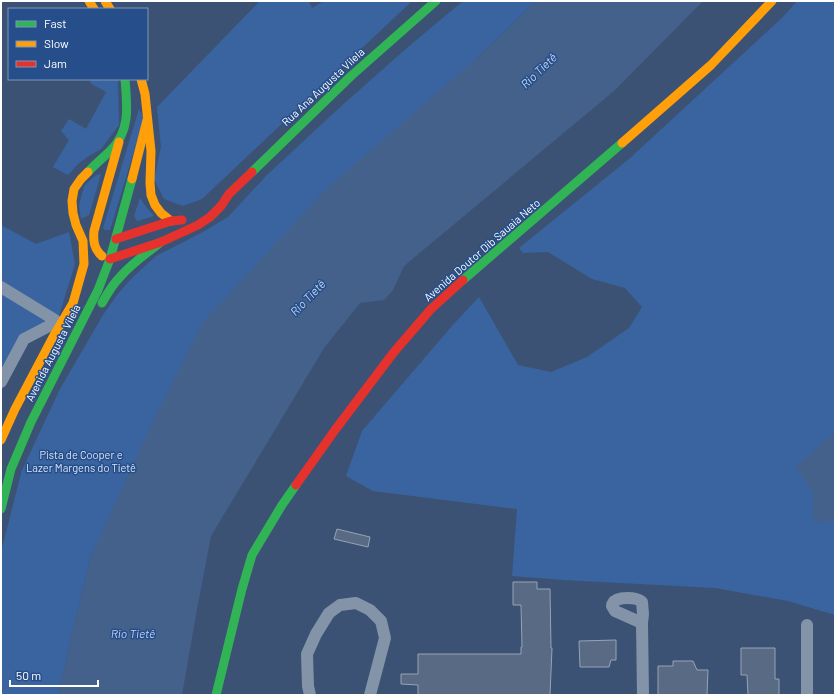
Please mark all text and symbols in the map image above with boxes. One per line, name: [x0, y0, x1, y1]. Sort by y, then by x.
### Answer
legend: [8, 8, 148, 80]
text: Fast: [44, 16, 67, 30]
text: Slow: [44, 36, 69, 50]
street label: Rua Ana Augusta Vilela: [279, 45, 367, 128]
water label: Rio Tietê: [517, 50, 559, 91]
text: Jam: [44, 56, 67, 70]
street label: Avenida Doutor Dib Sauaia Neto: [421, 196, 542, 304]
water label: Rio Tietê: [287, 276, 328, 318]
street label: Avenida Augusta Vilela: [22, 302, 83, 403]
park label: Pista de Cooper e Lazer Margens do Tietê: [26, 448, 136, 474]
water label: Rio Tietê: [111, 626, 155, 640]
scale bar: [10, 662, 98, 688]
text: 50 m: [16, 668, 41, 682]

